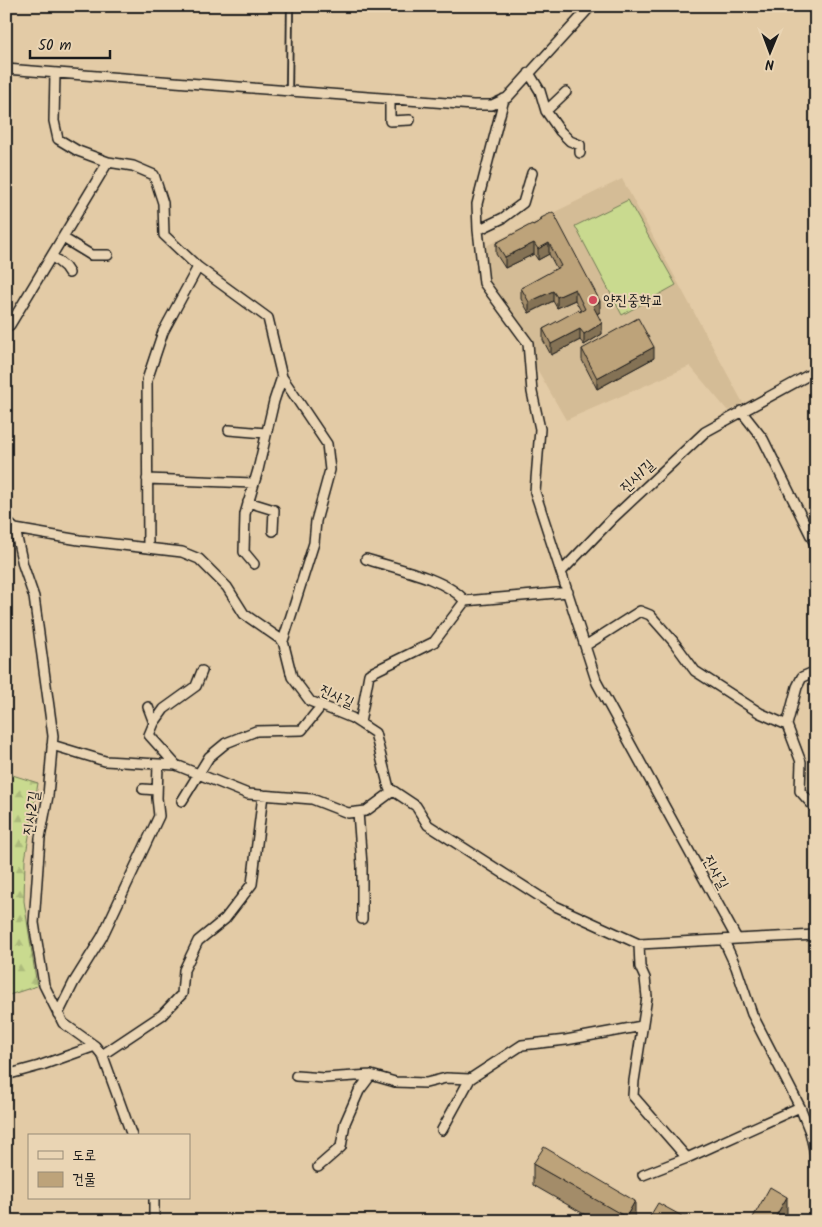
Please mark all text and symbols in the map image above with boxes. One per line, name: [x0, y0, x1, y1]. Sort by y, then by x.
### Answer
scale bar: [30, 28, 110, 60]
north arrow: [744, 28, 794, 78]
text: 50 m: [38, 34, 72, 58]
text: N: [765, 53, 774, 75]
place label: 양진중학교: [603, 289, 663, 313]
marker: 양진중학교: [587, 294, 599, 306]
street label: 진사1길: [615, 454, 661, 499]
street label: 진사길: [315, 678, 358, 715]
street label: 진사2길: [17, 789, 47, 837]
street label: 진사길: [696, 851, 734, 894]
legend: [28, 1134, 190, 1200]
text: 도로: [72, 1144, 96, 1168]
text: 건물: [72, 1168, 96, 1192]

